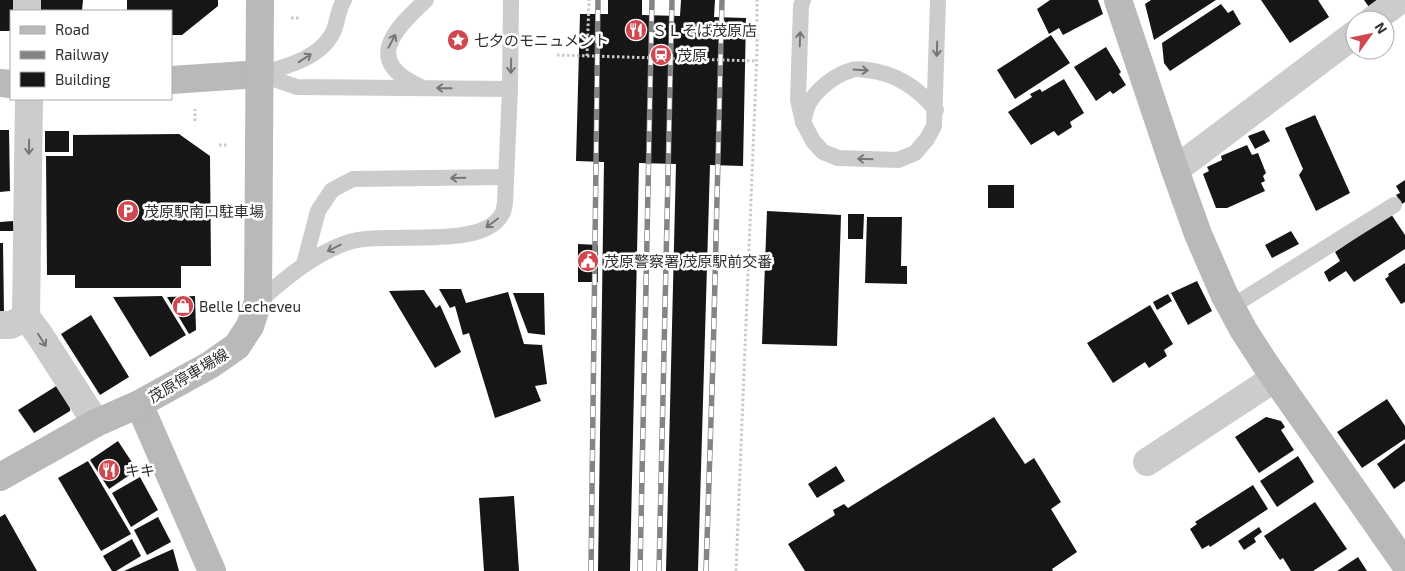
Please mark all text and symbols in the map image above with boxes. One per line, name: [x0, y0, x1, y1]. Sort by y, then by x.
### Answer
legend: [10, 10, 172, 100]
north arrow: [1345, 10, 1395, 60]
restaurant icon: ＳＬそば茂原店: [624, 18, 648, 42]
text: N: [1371, 19, 1391, 37]
text: Road: [55, 20, 90, 38]
place label: ＳＬそば茂原店: [652, 21, 757, 39]
place icon: 七夕のモニュメント: [446, 28, 470, 52]
place label: 七夕のモニュメント: [474, 31, 609, 49]
one-way arrow: [795, 32, 804, 48]
one-way arrow: [388, 34, 397, 49]
one-way arrow: [932, 40, 942, 56]
station icon: 茂原: [649, 43, 673, 67]
text: Railway: [55, 45, 109, 63]
place label: 茂原: [677, 46, 707, 64]
one-way arrow: [298, 53, 312, 63]
one-way arrow: [506, 58, 516, 74]
one-way arrow: [852, 65, 868, 75]
text: Building: [55, 70, 111, 88]
one-way arrow: [436, 83, 452, 93]
one-way arrow: [24, 139, 33, 155]
one-way arrow: [857, 154, 874, 164]
one-way arrow: [450, 173, 466, 182]
parking icon: 茂原駅南口駐車場: [116, 199, 140, 223]
place label: 茂原駅南口駐車場: [144, 202, 264, 220]
one-way arrow: [486, 218, 499, 229]
one-way arrow: [327, 243, 342, 253]
public building icon: 茂原警察署 茂原駅前交番: [576, 249, 600, 273]
place label: 茂原警察署 茂原駅前交番: [604, 252, 772, 270]
shop icon: Belle Lecheveu: [171, 294, 195, 318]
place label: Belle Lecheveu: [199, 297, 301, 315]
one-way arrow: [37, 332, 47, 346]
street label: 茂原停車場線: [145, 344, 231, 406]
restaurant icon: キキ: [97, 458, 121, 482]
place label: キキ: [125, 461, 155, 479]

